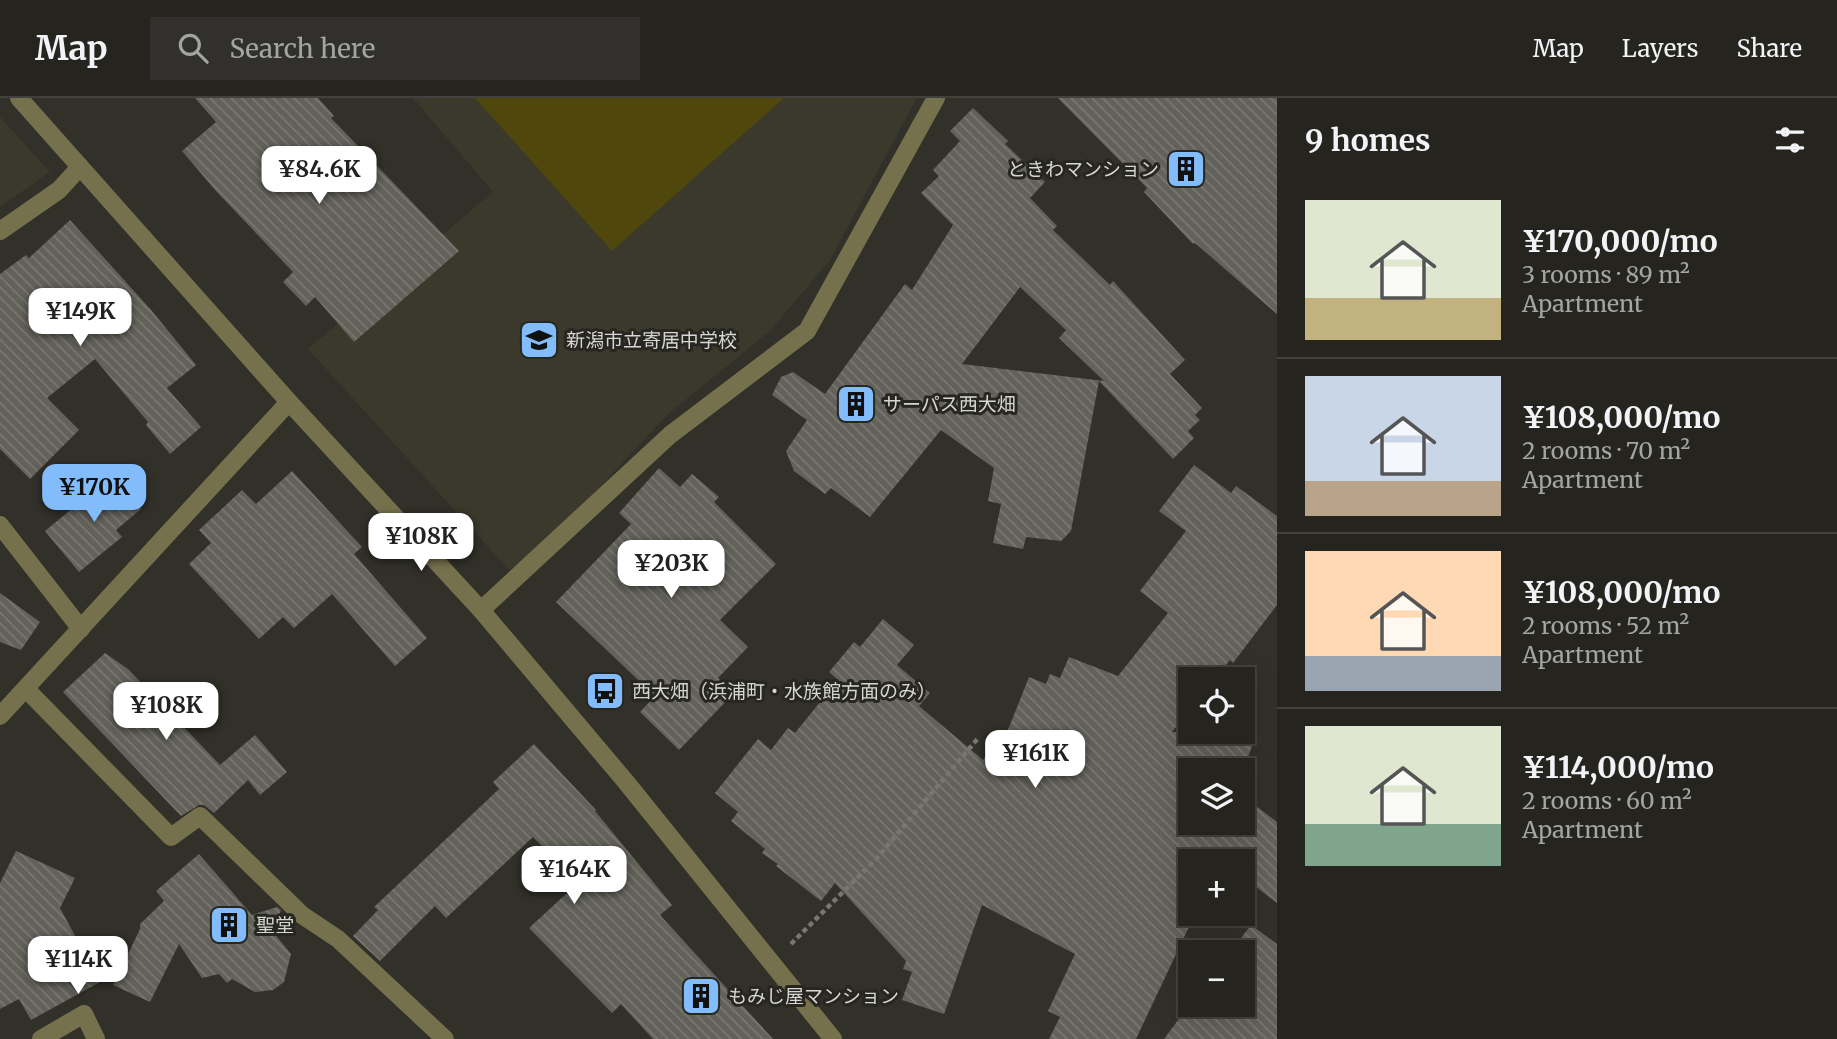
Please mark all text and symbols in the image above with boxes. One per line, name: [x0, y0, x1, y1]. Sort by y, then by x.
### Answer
search box: [150, 17, 640, 80]
text: Map: [35, 28, 108, 69]
icon: search: [174, 29, 212, 67]
text: Search here: [230, 32, 375, 65]
text: Map: [1533, 33, 1584, 64]
text: Layers: [1622, 33, 1698, 64]
text: Share: [1736, 33, 1802, 64]
text: 9 homes: [1305, 121, 1431, 159]
icon: filters: [1771, 121, 1809, 159]
pin: ¥84.6K: [262, 146, 376, 206]
building icon: ときわマンション: [1165, 148, 1207, 190]
text: ¥84.6K: [278, 154, 360, 183]
place label: ときわマンション: [1007, 157, 1159, 181]
text: ¥170,000/mo: [1522, 222, 1718, 260]
icon: home: [1361, 228, 1445, 312]
text: 3 rooms · 89 m²: [1522, 260, 1690, 289]
pin: ¥149K: [31, 288, 129, 348]
text: Apartment: [1522, 289, 1643, 318]
text: ¥149K: [45, 296, 115, 325]
school or university icon: 新潟市立寄居中学校: [518, 319, 560, 361]
place label: 新潟市立寄居中学校: [566, 328, 737, 352]
building icon: サーパス西大畑: [835, 383, 877, 425]
place label: サーパス西大畑: [883, 392, 1016, 416]
text: ¥108,000/mo: [1522, 398, 1720, 436]
icon: home: [1361, 404, 1445, 488]
text: 2 rooms · 70 m²: [1522, 436, 1690, 465]
pin: ¥170K: [45, 464, 143, 524]
text: Apartment: [1522, 465, 1643, 494]
text: ¥170K: [58, 472, 130, 501]
pin: ¥108K: [372, 514, 470, 573]
text: ¥108K: [384, 521, 458, 550]
pin: ¥203K: [622, 540, 720, 600]
text: ¥203K: [634, 548, 708, 577]
text: ¥108,000/mo: [1522, 573, 1720, 611]
icon: home: [1361, 579, 1445, 663]
text: 2 rooms · 52 m²: [1522, 611, 1689, 640]
text: Apartment: [1522, 640, 1643, 669]
map controls: [1178, 667, 1255, 1017]
button: locate: [1178, 667, 1255, 744]
bus stop icon: 西大畑（浜浦町・水族館方面のみ）: [584, 670, 626, 712]
place label: 西大畑（浜浦町・水族館方面のみ）: [632, 679, 936, 703]
pin: ¥108K: [117, 682, 215, 742]
text: ¥108K: [129, 690, 203, 719]
pin: ¥161K: [986, 730, 1084, 790]
text: ¥161K: [1001, 738, 1069, 767]
text: ¥114,000/mo: [1522, 748, 1714, 786]
icon: home: [1361, 754, 1445, 838]
button: layers: [1178, 758, 1255, 835]
text: 2 rooms · 60 m²: [1522, 786, 1692, 815]
text: Apartment: [1522, 815, 1643, 844]
pin: ¥164K: [525, 846, 623, 906]
button: +: [1178, 849, 1255, 926]
text: ¥164K: [538, 854, 610, 883]
building icon: 聖堂: [208, 904, 250, 946]
place label: 聖堂: [256, 913, 294, 937]
pin: ¥114K: [29, 936, 127, 996]
button: −: [1178, 940, 1255, 1017]
text: ¥114K: [44, 944, 112, 973]
building icon: もみじ屋マンション: [680, 975, 722, 1017]
place label: もみじ屋マンション: [728, 984, 899, 1008]

